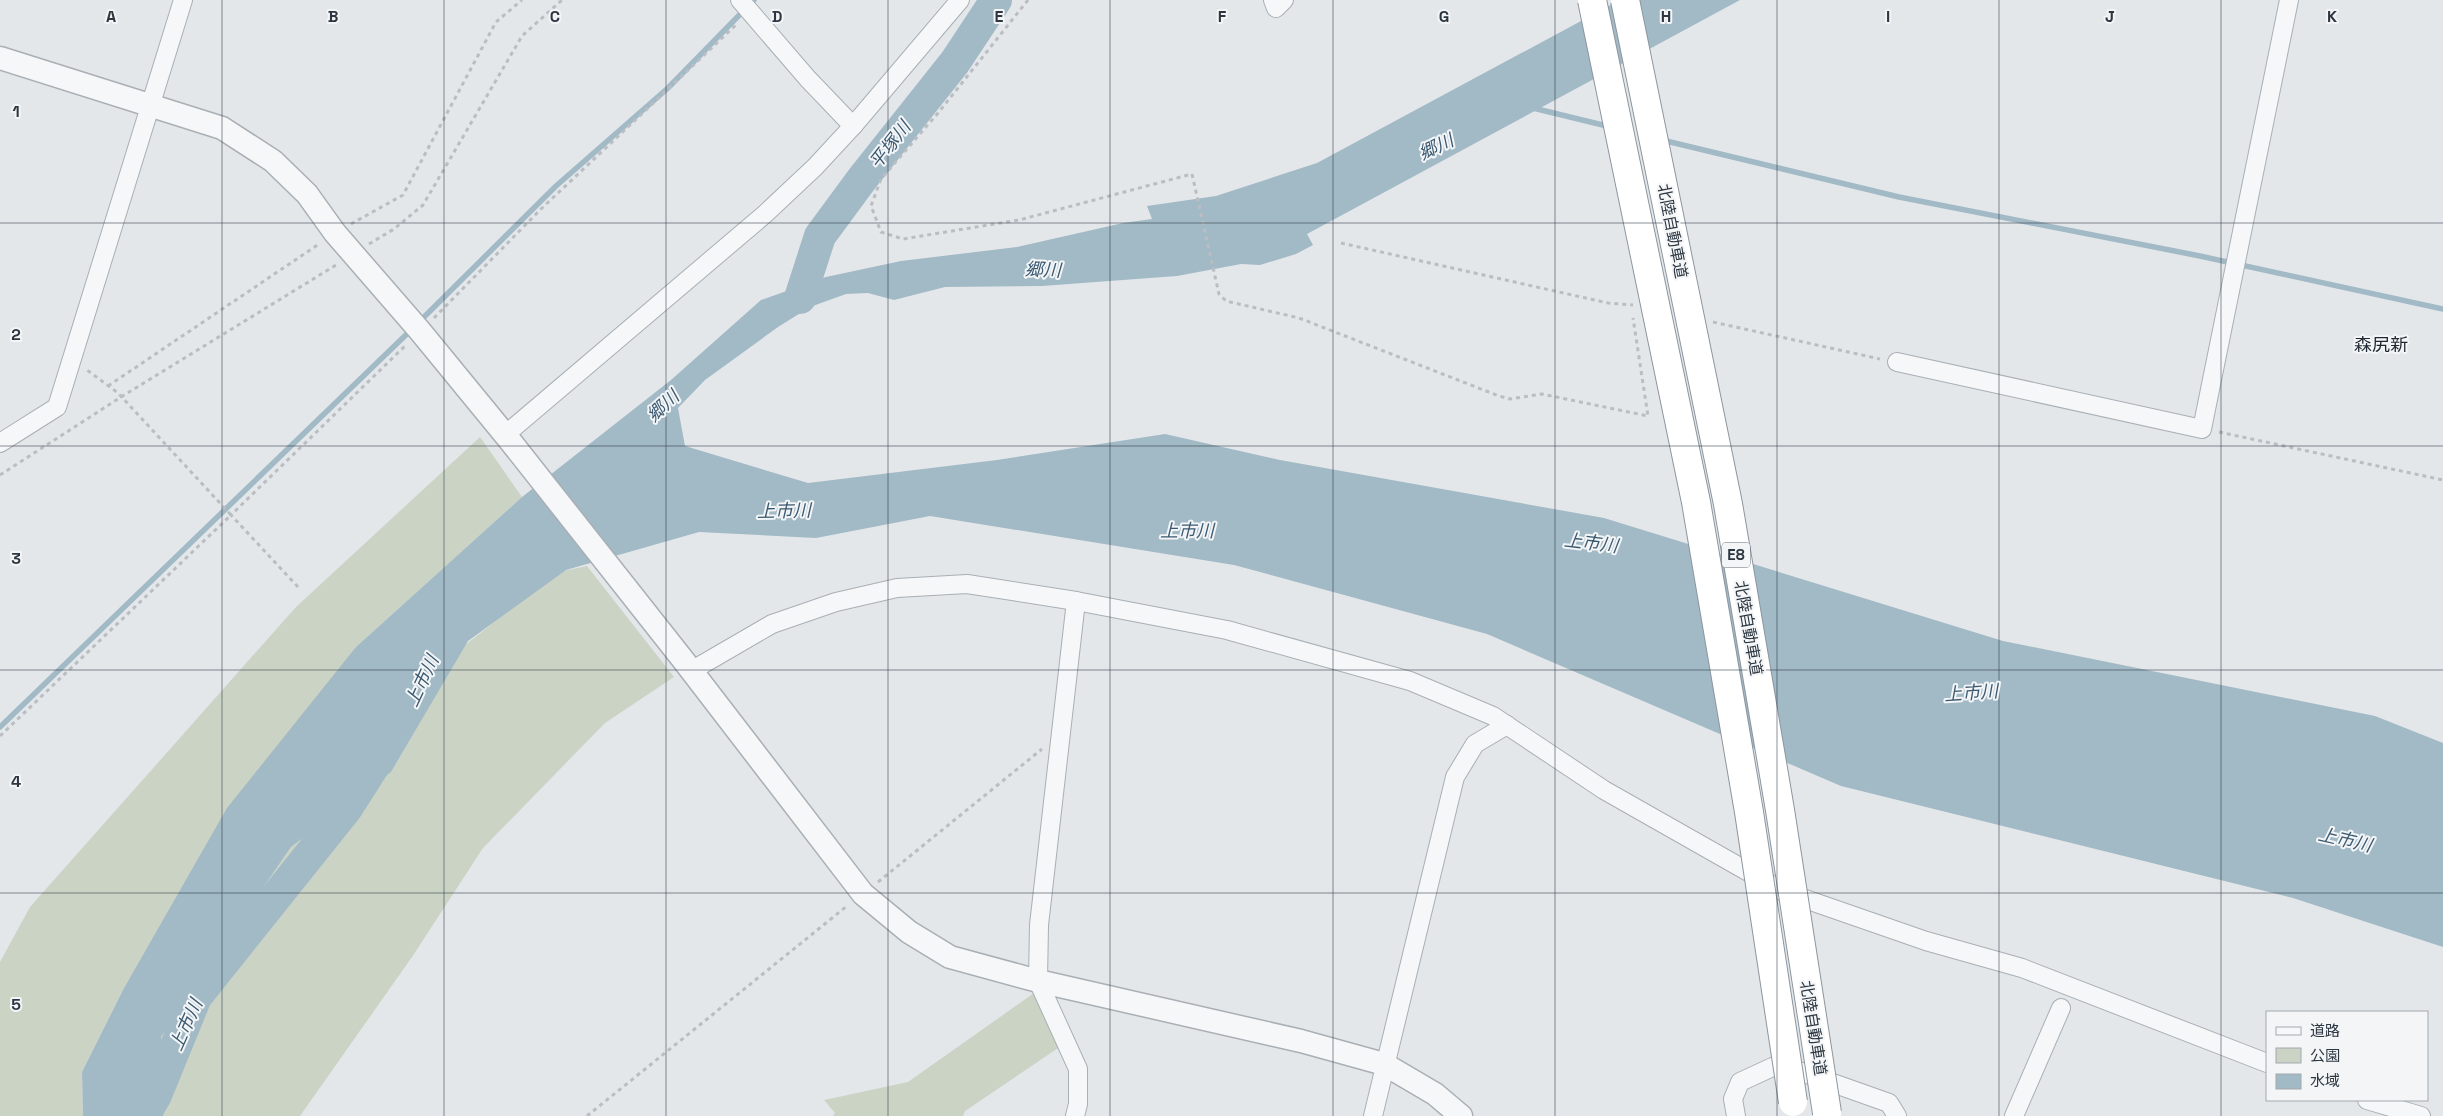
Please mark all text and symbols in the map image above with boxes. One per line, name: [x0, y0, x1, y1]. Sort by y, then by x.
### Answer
text: A: [106, 6, 116, 27]
text: B: [328, 6, 338, 27]
text: C: [550, 6, 560, 27]
text: D: [772, 6, 782, 27]
text: E: [995, 6, 1004, 27]
text: F: [1218, 6, 1227, 27]
text: G: [1439, 6, 1449, 27]
text: H: [1661, 6, 1671, 27]
text: I: [1886, 6, 1890, 27]
text: J: [2105, 6, 2115, 27]
text: K: [2327, 6, 2337, 27]
text: 1: [12, 101, 20, 122]
water label: 平塚川: [864, 115, 917, 173]
water label: 郷川: [1415, 127, 1459, 165]
street label: 北陸自動車道: [1653, 182, 1692, 280]
water label: 郷川: [1025, 257, 1063, 282]
text: 2: [11, 324, 21, 345]
district label: 森尻新: [2354, 333, 2408, 356]
water label: 郷川: [642, 384, 685, 426]
water label: 上市川: [757, 498, 813, 522]
water label: 上市川: [1160, 519, 1216, 542]
water label: 上市川: [1563, 528, 1621, 557]
road number: E8: [1722, 542, 1750, 568]
text: 3: [11, 548, 21, 569]
street label: 北陸自動車道: [1730, 579, 1767, 677]
water label: 上市川: [400, 650, 444, 710]
water label: 上市川: [1943, 679, 2001, 706]
text: 4: [11, 771, 21, 792]
water label: 上市川: [2316, 822, 2376, 857]
street label: 北陸自動車道: [1796, 979, 1831, 1077]
text: 5: [11, 994, 21, 1015]
water label: 上市川: [164, 994, 208, 1054]
legend: [2266, 1011, 2428, 1101]
text: 道路: [2310, 1021, 2340, 1040]
text: 公園: [2310, 1046, 2340, 1065]
text: 水域: [2310, 1071, 2340, 1090]

